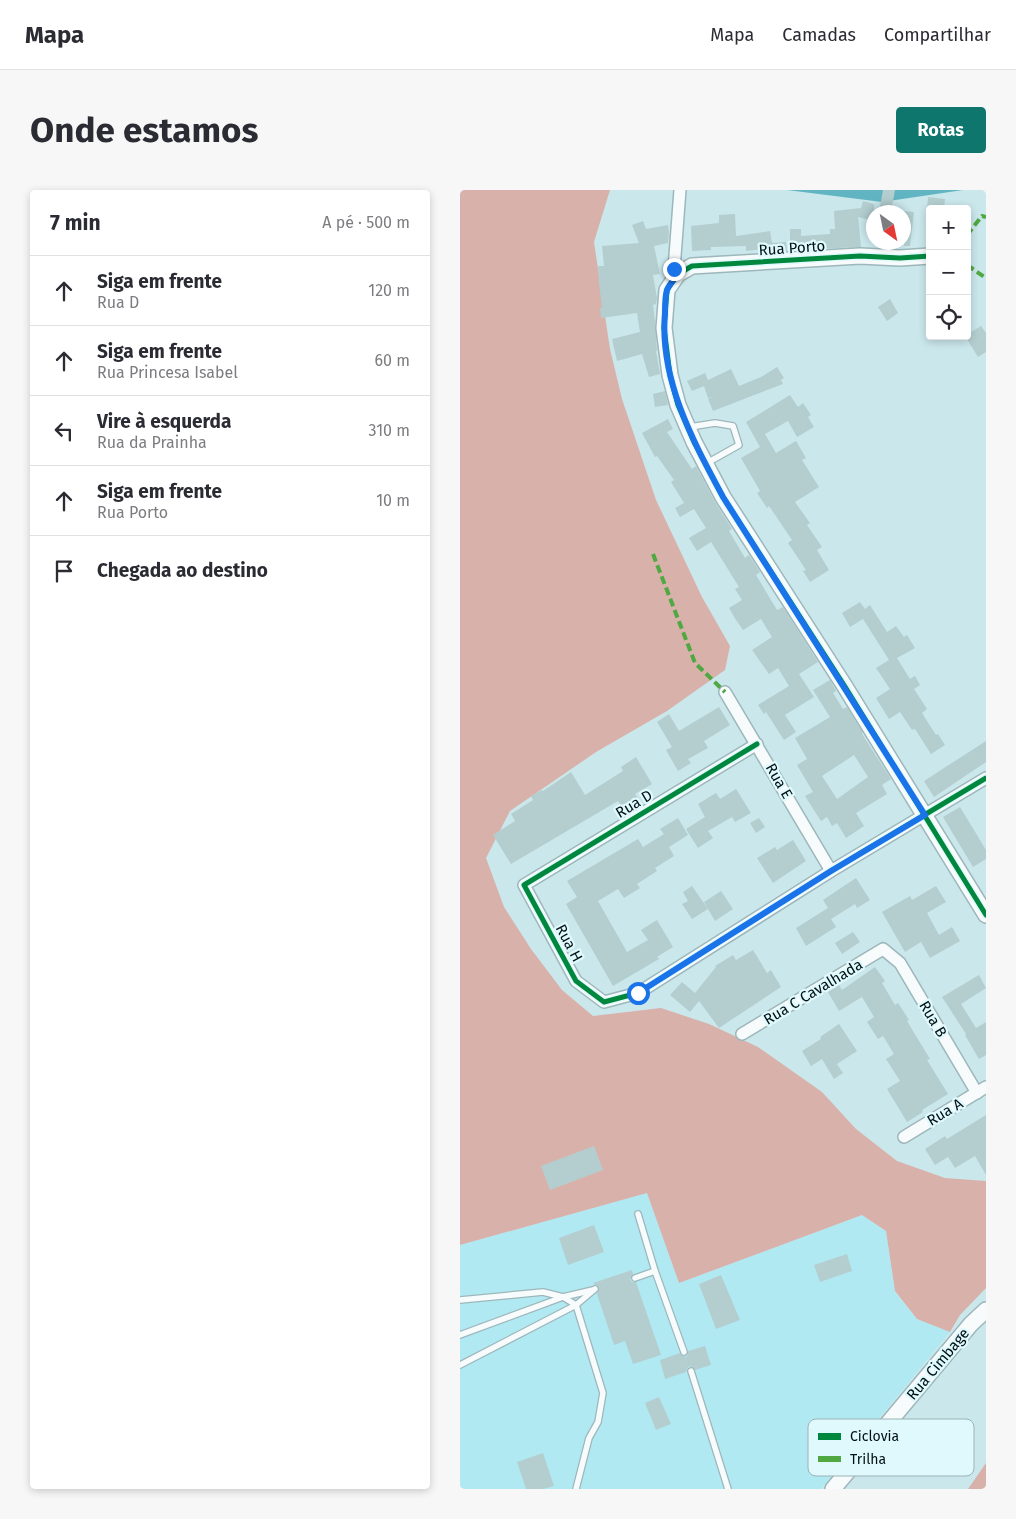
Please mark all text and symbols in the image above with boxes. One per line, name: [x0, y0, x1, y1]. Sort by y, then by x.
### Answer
text: Mapa: [25, 21, 84, 49]
text: Mapa: [710, 24, 754, 46]
text: Camadas: [782, 24, 856, 46]
text: Compartilhar: [884, 24, 991, 46]
button: Rotas: [896, 107, 986, 153]
text: Onde estamos: [30, 109, 258, 151]
north arrow: [866, 205, 911, 250]
map controls: [926, 205, 971, 340]
button: +: [926, 205, 971, 250]
text: 7 min: [50, 210, 101, 236]
text: A pé · 500 m: [322, 213, 410, 232]
street label: Rua Porto: [758, 237, 826, 259]
button: −: [926, 250, 971, 295]
route end: [663, 258, 686, 281]
text: Siga em frente: [97, 270, 222, 293]
icon: ahead: [50, 277, 78, 305]
text: 120 m: [368, 281, 410, 300]
text: Rua D: [97, 293, 139, 312]
button: locate: [926, 295, 971, 340]
text: Siga em frente: [97, 340, 222, 363]
icon: ahead: [50, 347, 78, 375]
text: 60 m: [375, 351, 410, 370]
text: Rua Princesa Isabel: [97, 363, 238, 382]
text: Vire à esquerda: [97, 410, 231, 433]
icon: left: [50, 417, 78, 445]
text: 310 m: [369, 421, 410, 440]
text: Rua da Prainha: [97, 433, 207, 452]
text: Siga em frente: [97, 480, 222, 503]
icon: ahead: [50, 487, 78, 515]
text: 10 m: [376, 491, 410, 510]
text: Rua Porto: [97, 503, 168, 522]
icon: arrive: [50, 557, 78, 585]
text: Chegada ao destino: [97, 559, 268, 582]
street label: Rua E: [762, 760, 796, 802]
street label: Rua D: [612, 786, 656, 822]
street label: Rua H: [552, 921, 586, 965]
street label: Rua C Cavalhada: [760, 955, 866, 1029]
route start: [627, 982, 650, 1005]
street label: Rua B: [915, 998, 951, 1040]
street label: Rua A: [924, 1094, 966, 1130]
street label: Rua Cimbage: [903, 1325, 973, 1403]
legend: [808, 1419, 974, 1476]
text: Ciclovia: [850, 1428, 899, 1445]
text: Trilha: [850, 1451, 886, 1468]

